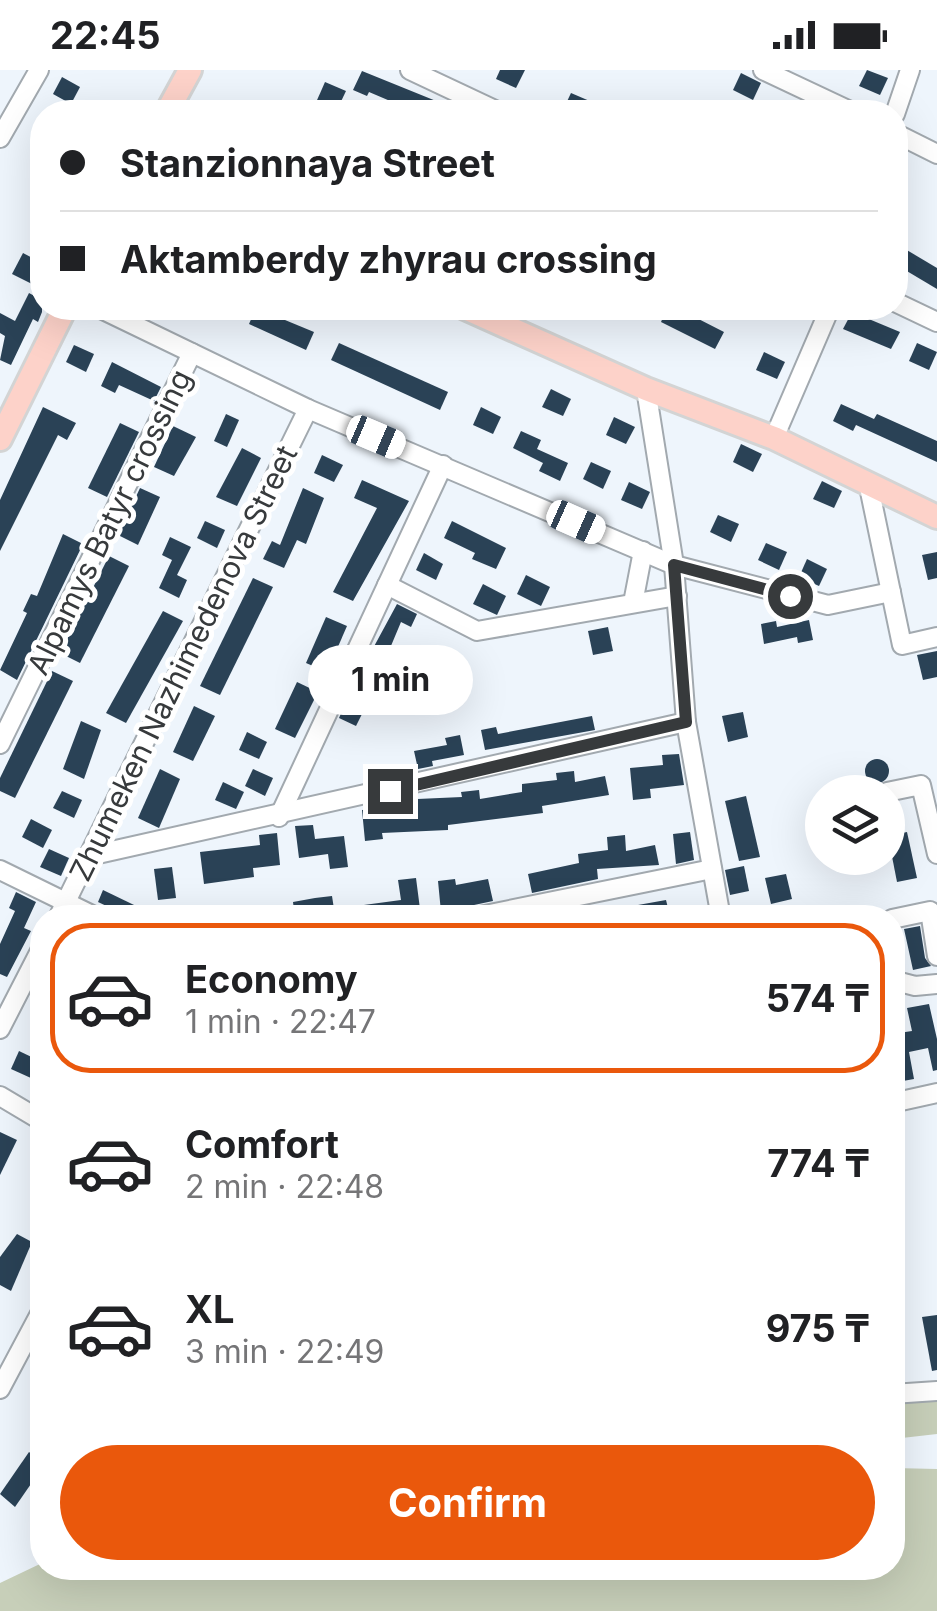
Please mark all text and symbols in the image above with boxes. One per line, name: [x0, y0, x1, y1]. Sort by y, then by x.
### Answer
text: 22:45: [50, 12, 161, 58]
text: Stanzionnaya Street: [120, 140, 495, 186]
text: Aktamberdy zhyrau crossing: [120, 236, 657, 282]
street label: Alpamys Batyr crossing: [19, 364, 199, 680]
car: [343, 411, 409, 463]
street label: Zhumeken Nazhimedenova Street: [62, 439, 304, 887]
car: [542, 496, 610, 548]
route start: [768, 574, 813, 619]
callout: 1 min: [308, 646, 472, 716]
text: 1 min: [351, 660, 430, 699]
route end: [368, 769, 413, 814]
map controls: [805, 775, 905, 875]
button: layers: [805, 775, 905, 875]
icon: car: [65, 953, 155, 1043]
text: Economy: [185, 956, 358, 1002]
text: 574 ₸: [766, 975, 870, 1021]
text: 1 min · 22:47: [185, 1002, 376, 1041]
icon: car: [65, 1118, 155, 1208]
text: Comfort: [185, 1121, 339, 1167]
text: 774 ₸: [767, 1140, 870, 1186]
text: 2 min · 22:48: [185, 1167, 384, 1206]
icon: car: [65, 1283, 155, 1373]
text: XL: [185, 1286, 235, 1332]
text: 975 ₸: [766, 1305, 870, 1351]
text: 3 min · 22:49: [185, 1332, 384, 1371]
button: Confirm: [60, 1445, 875, 1560]

